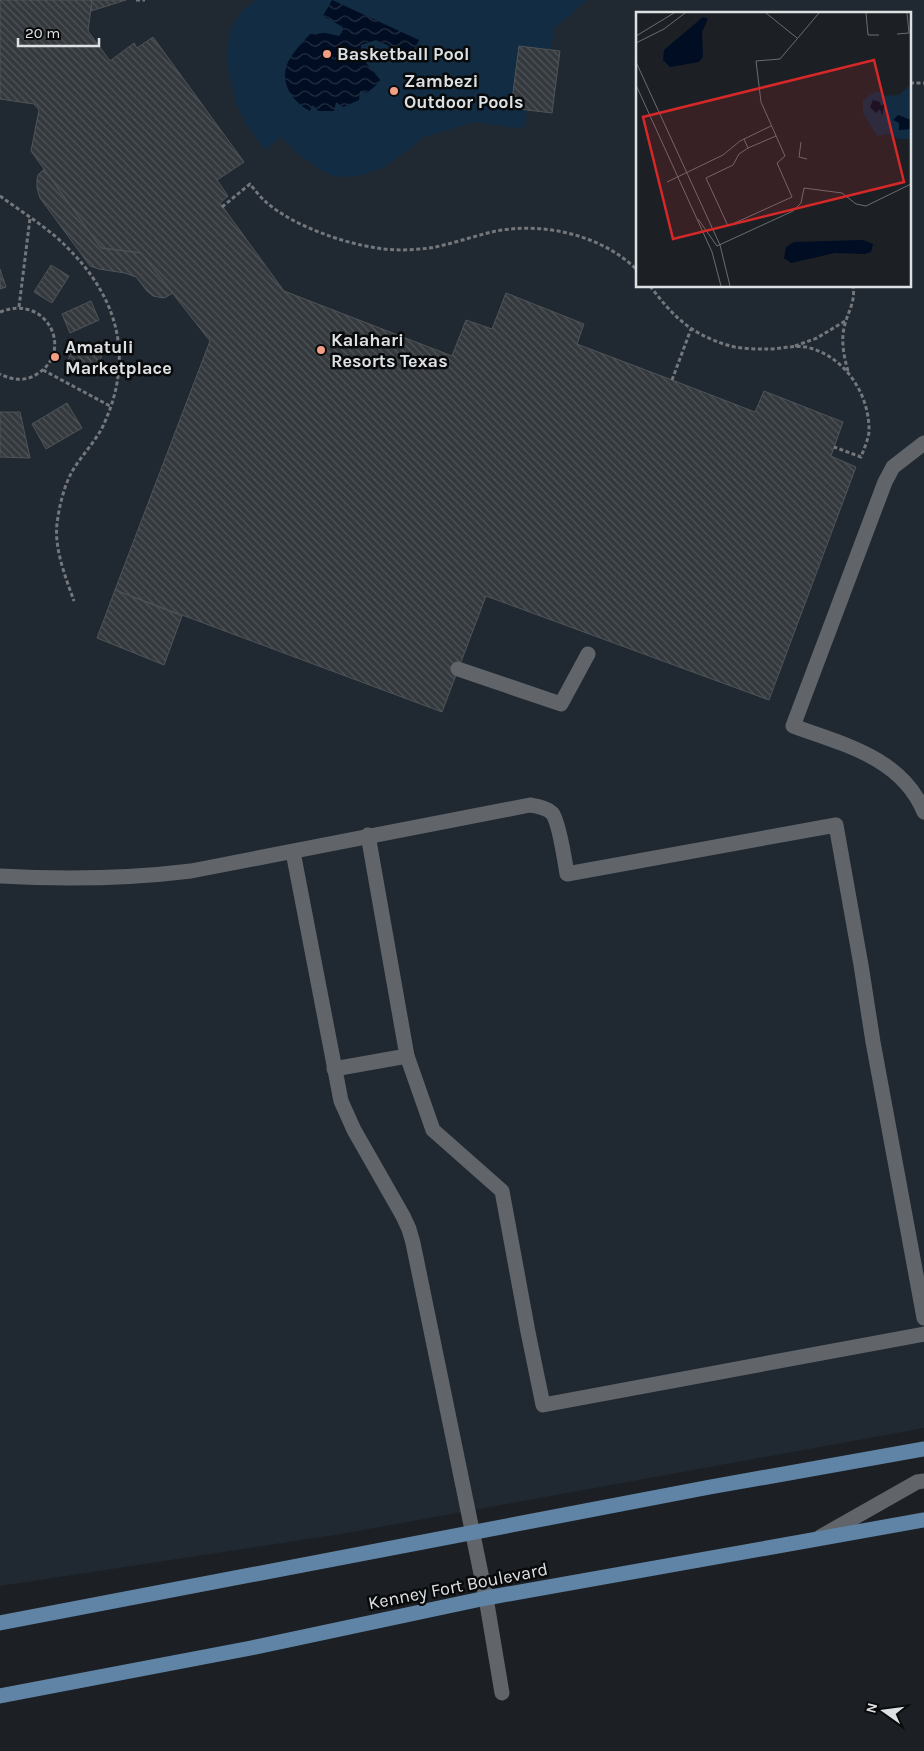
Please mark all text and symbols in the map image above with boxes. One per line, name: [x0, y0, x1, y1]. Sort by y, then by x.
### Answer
inset map: [636, 12, 912, 288]
scale bar: [18, 15, 99, 47]
text: 20 m: [25, 24, 60, 42]
place label: Basketball Pool: [337, 43, 469, 65]
marker: Basketball Pool: [321, 48, 333, 60]
place label: Zambezi Outdoor Pools: [404, 70, 524, 113]
marker: Zambezi Outdoor Pools: [388, 85, 400, 97]
place label: Kalahari Resorts Texas: [331, 329, 448, 372]
place label: Amatuli Marketplace: [65, 336, 172, 379]
marker: Kalahari Resorts Texas: [315, 344, 327, 356]
marker: Amatuli Marketplace: [49, 351, 61, 363]
street label: Kenney Fort Boulevard: [366, 1558, 550, 1614]
north arrow: [859, 1686, 909, 1736]
text: N: [862, 1701, 881, 1715]

